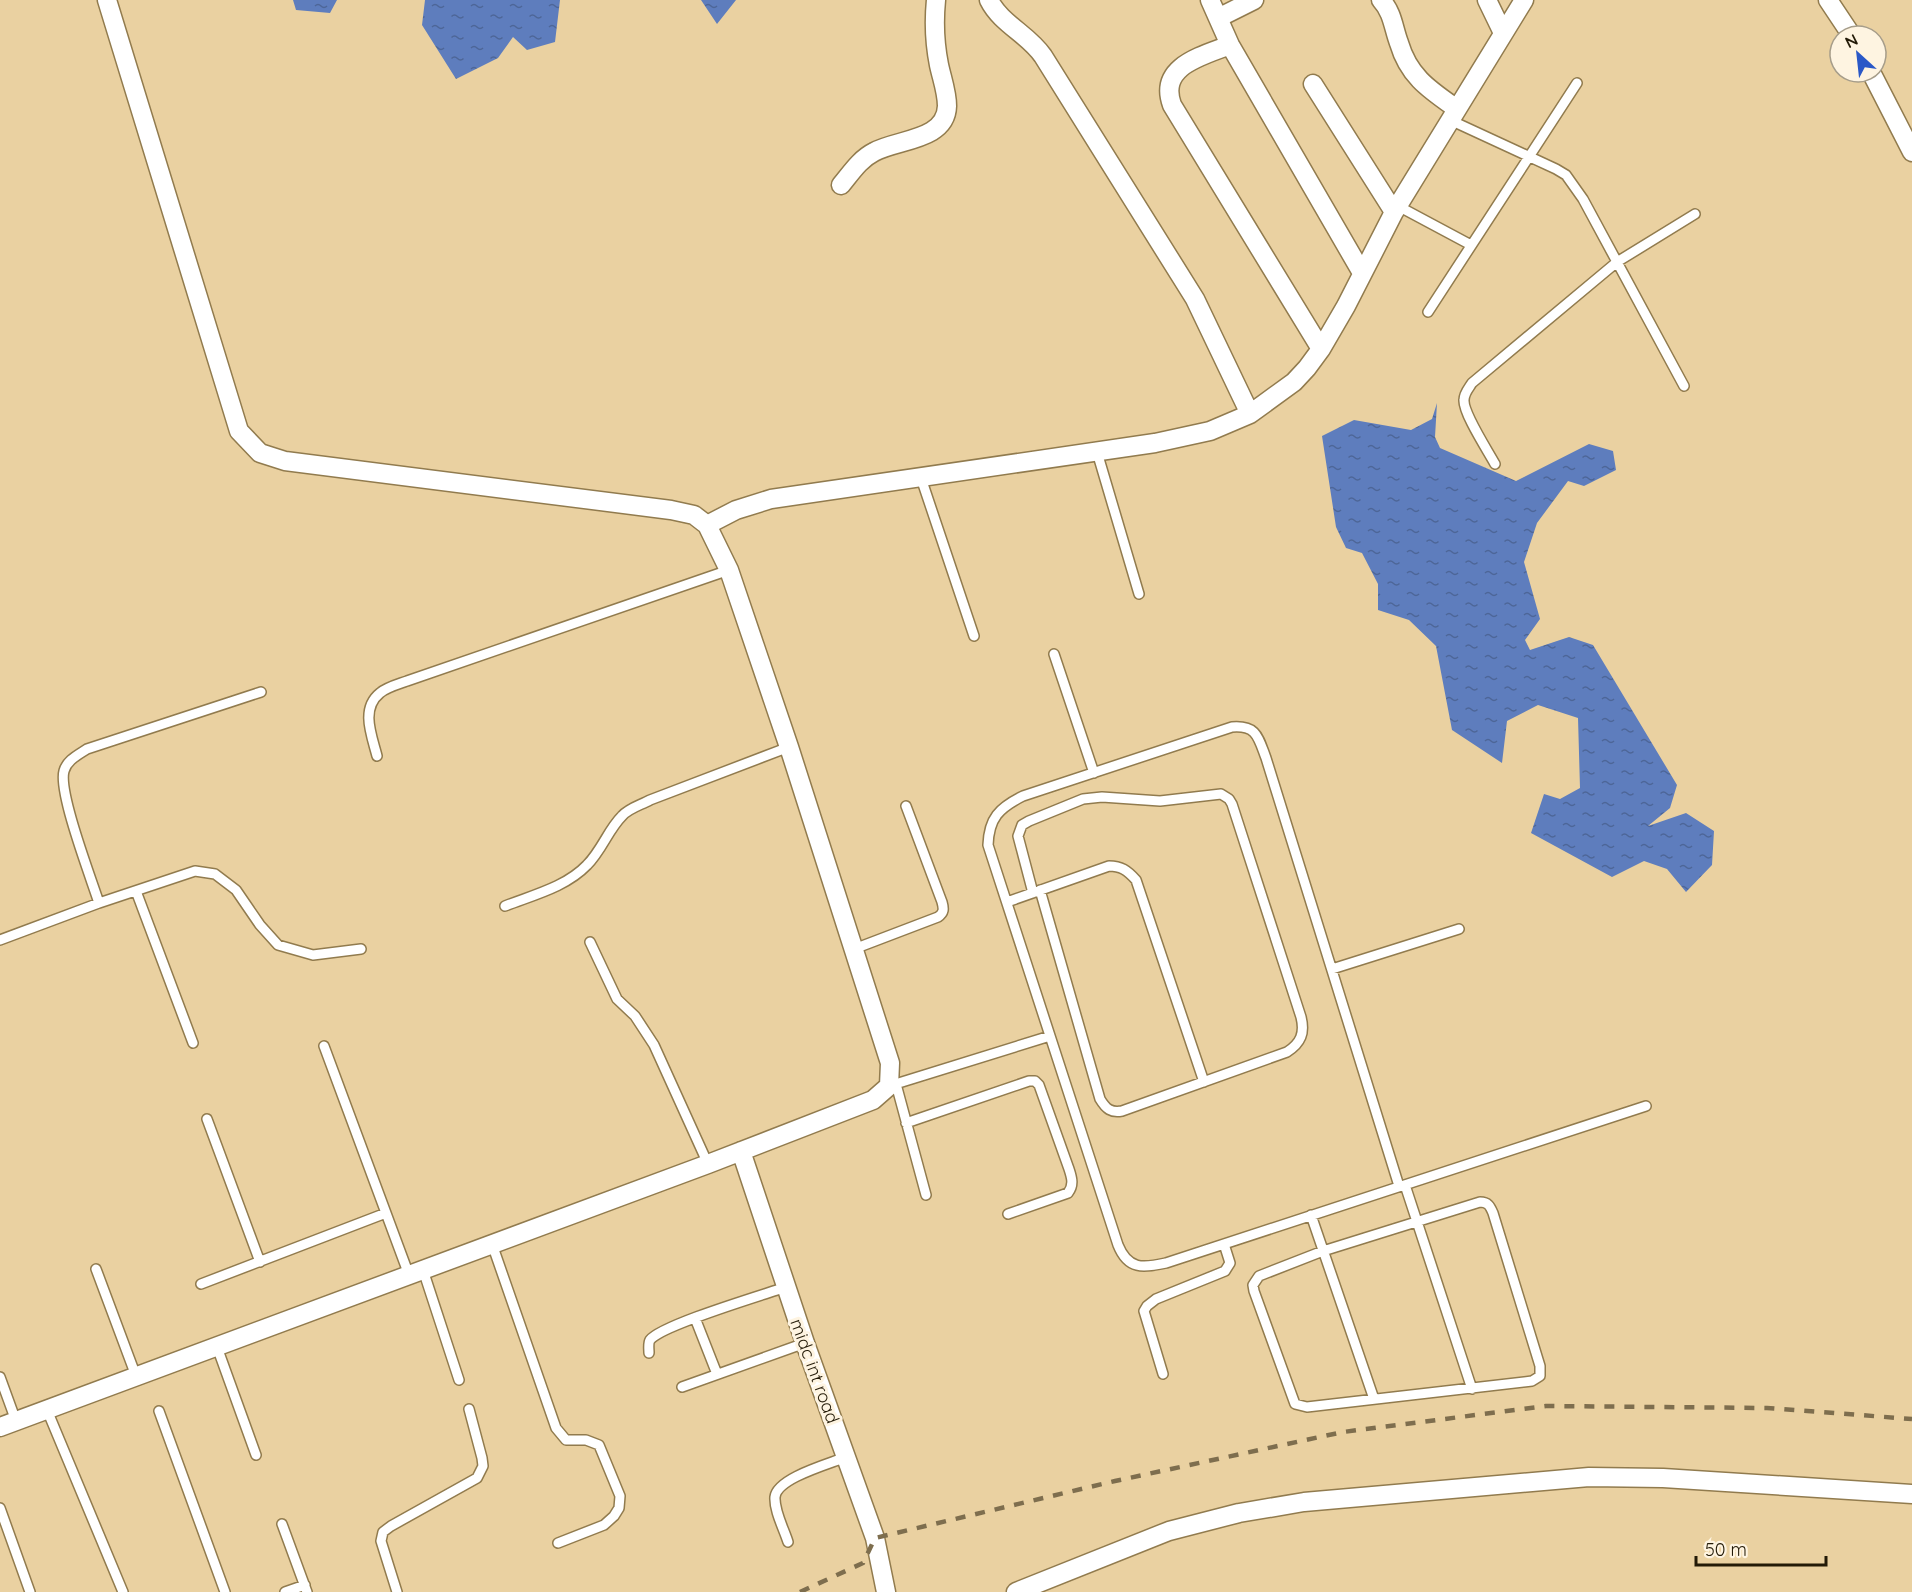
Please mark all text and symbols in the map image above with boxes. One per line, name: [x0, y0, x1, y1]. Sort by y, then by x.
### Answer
north arrow: [1828, 24, 1888, 84]
text: N: [1841, 29, 1861, 52]
street label: midc int road: [785, 1315, 845, 1427]
scale bar: [1696, 1529, 1826, 1567]
text: 50 m: [1705, 1538, 1747, 1561]

